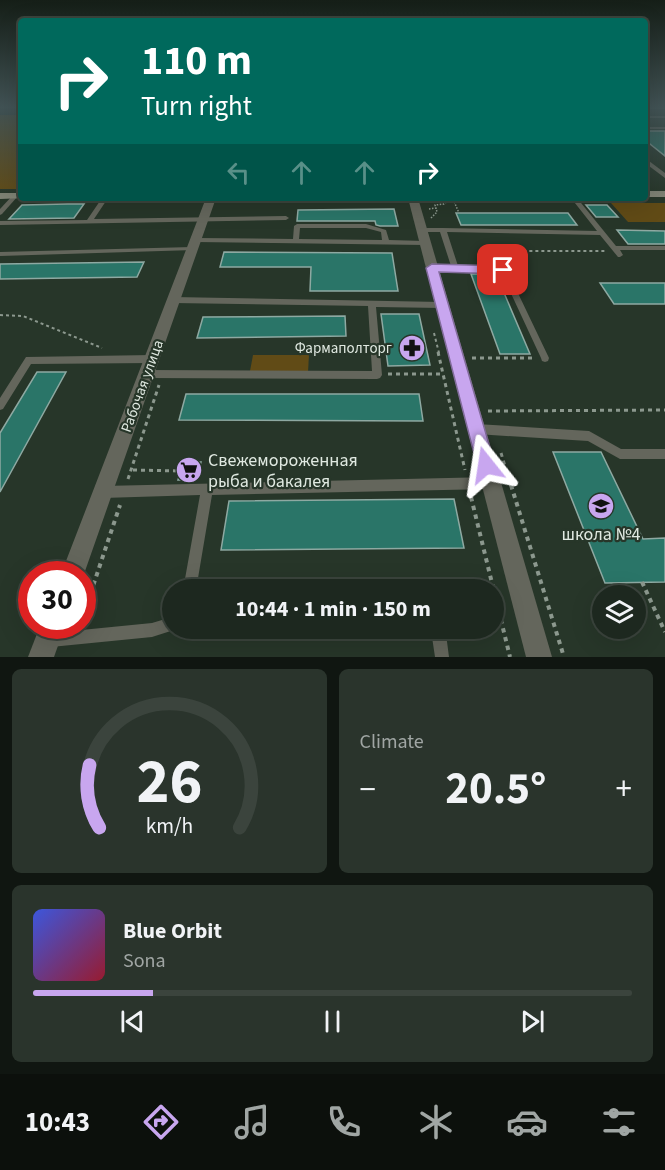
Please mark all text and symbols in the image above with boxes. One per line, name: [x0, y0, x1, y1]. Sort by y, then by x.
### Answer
text: 110 m: [141, 31, 252, 91]
icon: right: [42, 42, 120, 120]
text: Turn right: [141, 87, 252, 126]
icon: left: [222, 156, 255, 189]
icon: ahead: [285, 156, 318, 189]
icon: ahead: [348, 156, 381, 189]
icon: right: [411, 156, 444, 189]
pin: [477, 244, 528, 295]
icon: arrive: [486, 253, 519, 286]
pharmacy icon: Фармаполторг: [397, 333, 427, 363]
street label: Рабочая улица: [116, 337, 169, 435]
place label: Фармаполторг: [295, 338, 392, 359]
position arrow: [454, 433, 518, 497]
place label: Свежемороженная рыба и бакалея: [208, 448, 358, 494]
supermarket icon: Свежемороженная рыба и бакалея: [174, 455, 204, 485]
school or university icon: школа №4: [586, 491, 616, 521]
place label: школа №4: [561, 522, 641, 547]
speed limit sign: 30: [18, 561, 96, 639]
map controls: [592, 585, 646, 639]
button: layers: [592, 585, 646, 639]
text: 10:44 · 1 min · 150 m: [235, 593, 431, 625]
text: Climate: [360, 728, 424, 756]
text: 26: [136, 738, 202, 827]
text: 20.5°: [445, 757, 546, 821]
text: −: [360, 766, 376, 813]
text: +: [616, 766, 632, 813]
text: km/h: [145, 811, 193, 842]
text: Blue Orbit: [123, 915, 222, 947]
text: Sona: [123, 947, 166, 975]
icon: previous: [116, 1005, 149, 1038]
icon: pause: [316, 1005, 349, 1038]
icon: next: [516, 1005, 549, 1038]
icon: directions: [140, 1101, 182, 1143]
icon: music: [231, 1101, 273, 1143]
icon: phone: [323, 1101, 365, 1143]
icon: climate: [415, 1101, 457, 1143]
icon: car: [506, 1101, 548, 1143]
icon: filters: [598, 1101, 640, 1143]
text: 10:43: [25, 1103, 90, 1142]

